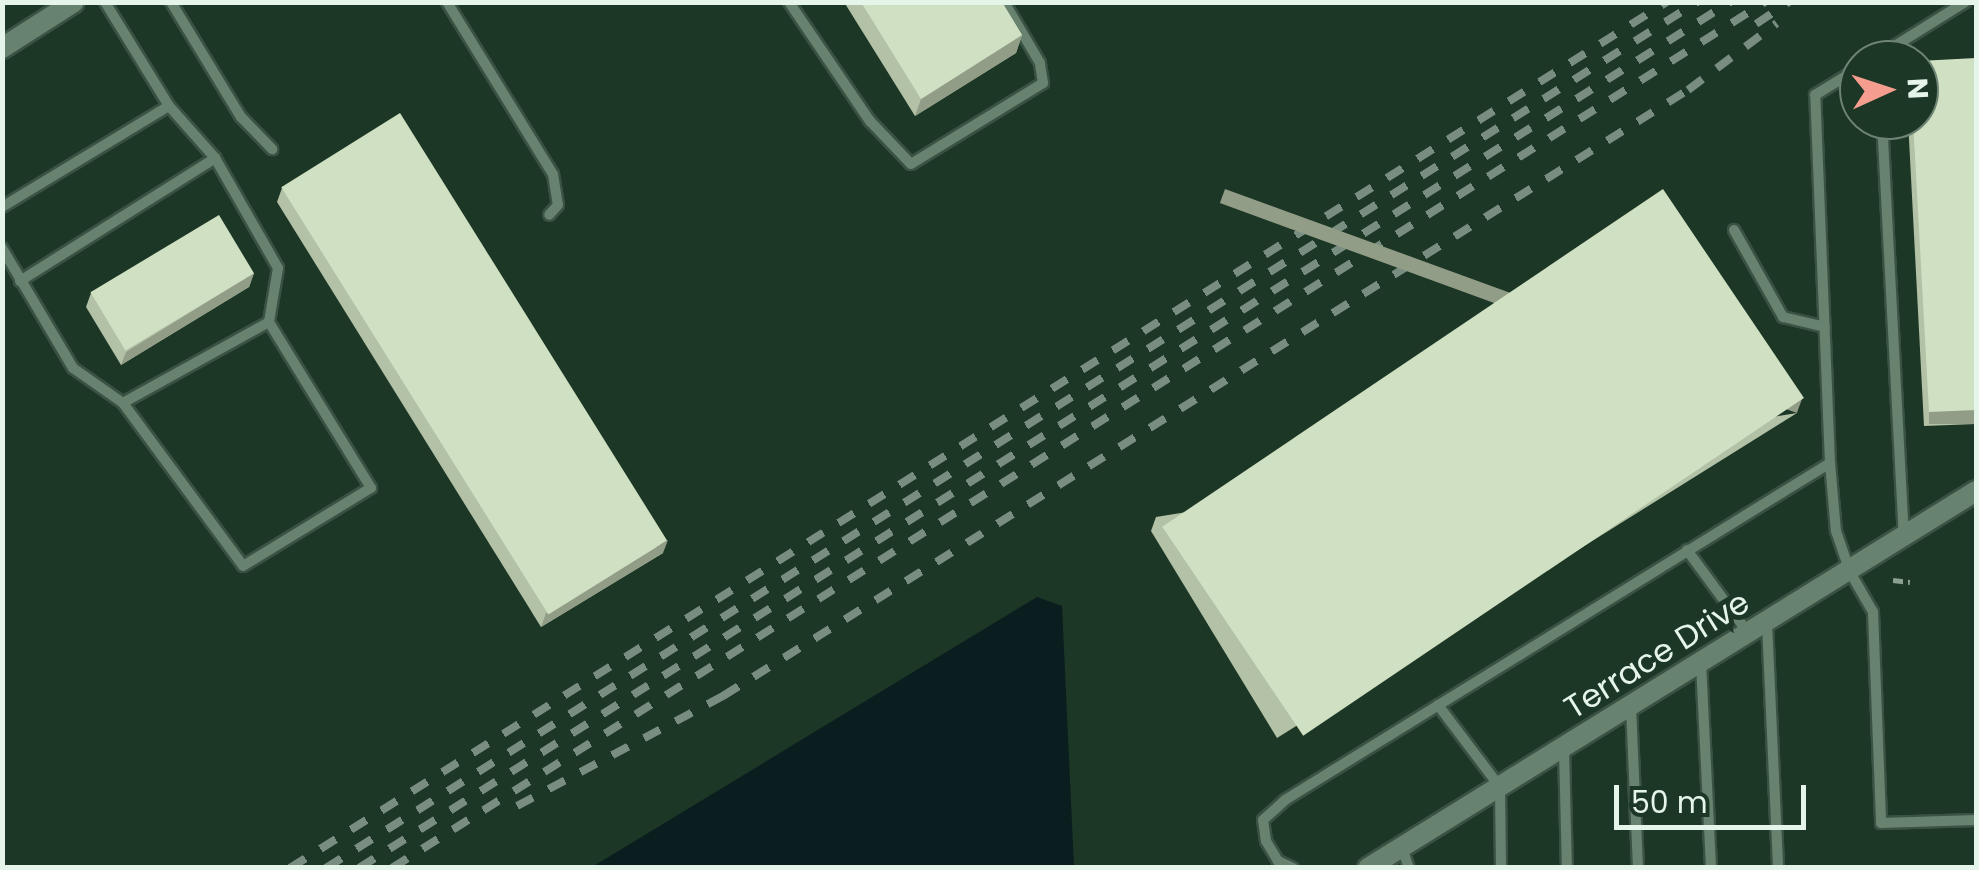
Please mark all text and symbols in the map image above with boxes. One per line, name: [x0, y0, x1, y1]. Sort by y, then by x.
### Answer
north arrow: [1839, 40, 1939, 140]
text: N: [1897, 77, 1937, 100]
street label: Terrace Drive: [1557, 583, 1757, 727]
scale bar: [1619, 765, 1812, 827]
text: 50 m: [1631, 781, 1708, 824]

